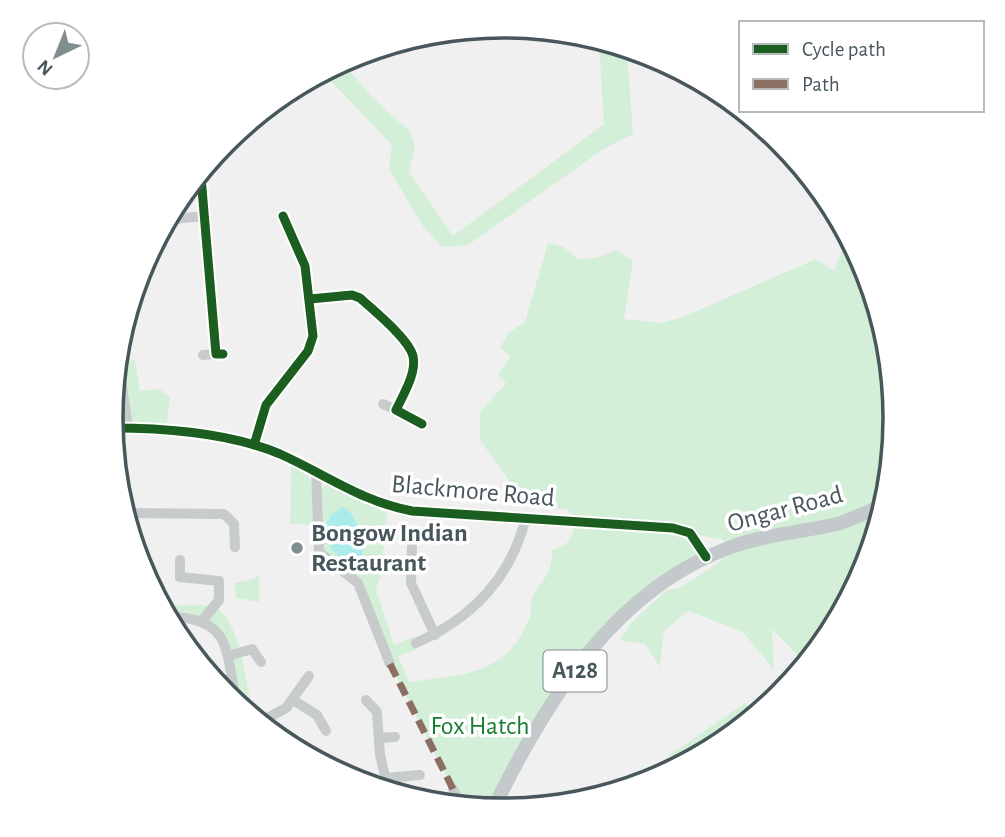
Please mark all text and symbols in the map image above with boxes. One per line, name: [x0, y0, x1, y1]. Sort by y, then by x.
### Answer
north arrow: [21, 21, 91, 91]
legend: [739, 21, 984, 112]
text: Cycle path: [802, 39, 886, 60]
text: N: [34, 56, 57, 79]
text: Path: [802, 74, 840, 95]
street label: Blackmore Road: [390, 471, 556, 511]
street label: Ongar Road: [724, 481, 846, 537]
place label: Bongow Indian Restaurant: [311, 520, 468, 576]
marker: Bongow Indian Restaurant: [289, 540, 305, 556]
road number: A128: [544, 650, 606, 692]
park label: Fox Hatch: [430, 713, 530, 739]

